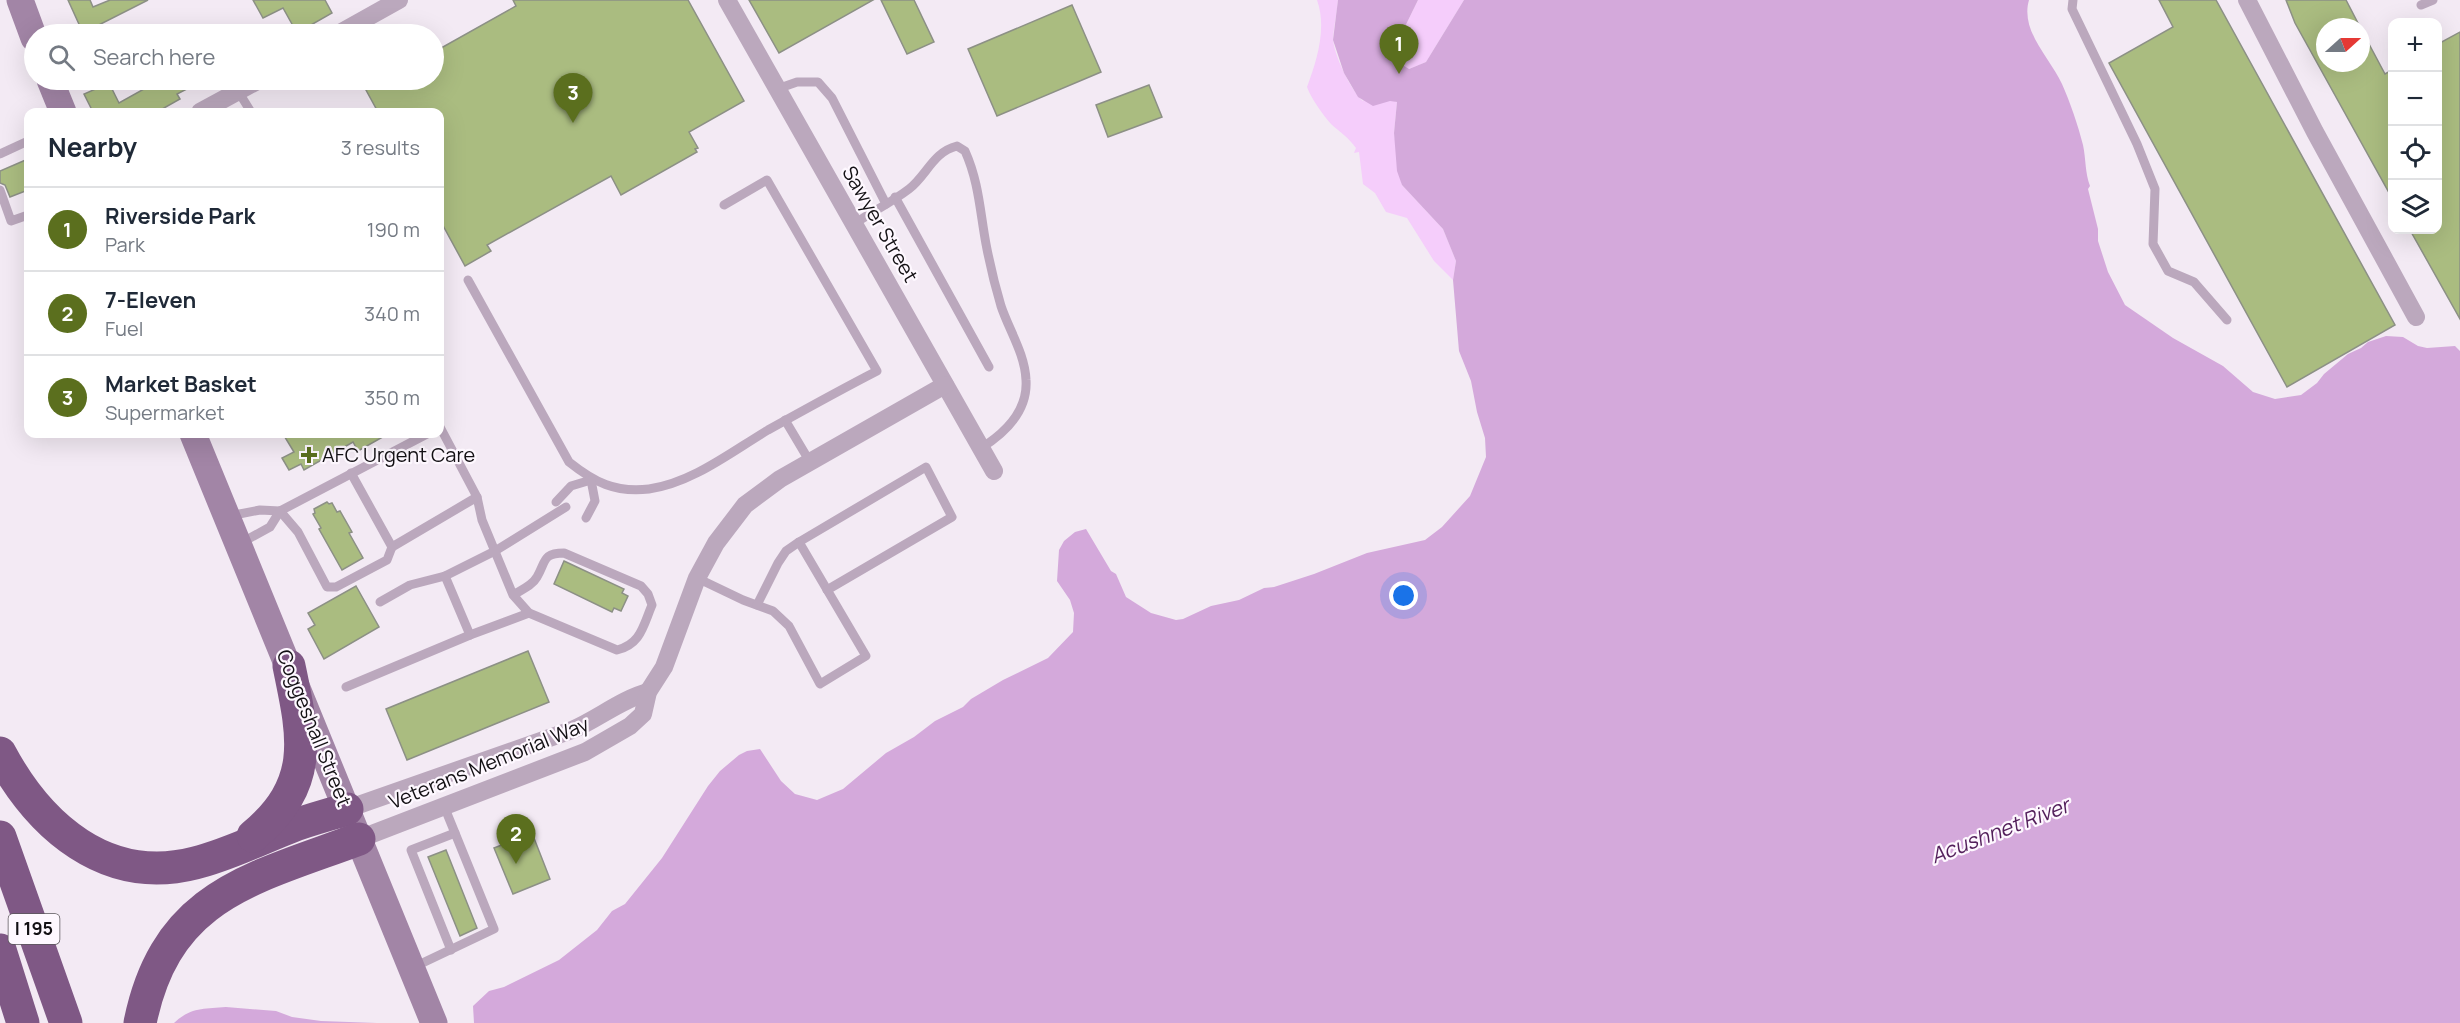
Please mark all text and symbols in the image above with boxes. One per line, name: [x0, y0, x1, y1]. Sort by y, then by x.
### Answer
north arrow: [2316, 18, 2370, 72]
map controls: [2388, 18, 2442, 234]
button: +: [2388, 18, 2442, 72]
search box: [24, 24, 444, 90]
pin: 1: [1380, 25, 1418, 74]
icon: search: [45, 41, 78, 74]
text: Search here: [93, 42, 215, 72]
button: −: [2388, 72, 2442, 126]
pin: 3: [554, 74, 592, 123]
button: locate: [2388, 126, 2442, 180]
text: Nearby: [48, 129, 137, 165]
text: 3 results: [341, 134, 420, 161]
street label: Sawyer Street: [836, 161, 925, 287]
button: layers: [2388, 180, 2442, 234]
text: Riverside Park: [105, 201, 255, 231]
text: 1: [63, 216, 72, 243]
text: 190 m: [367, 216, 420, 243]
text: Park: [105, 231, 145, 258]
text: 7-Eleven: [105, 285, 196, 315]
text: 2: [62, 300, 73, 327]
text: 340 m: [364, 300, 420, 327]
text: Fuel: [105, 315, 143, 342]
text: Market Basket: [105, 369, 257, 399]
text: 3: [62, 384, 73, 411]
text: 350 m: [364, 384, 420, 411]
text: Supermarket: [105, 399, 225, 426]
place label: AFC Urgent Care: [322, 441, 475, 468]
marker: AFC Urgent Care: [300, 446, 318, 464]
your location: [1389, 581, 1418, 610]
street label: Coggeshall Street: [271, 645, 358, 810]
street label: Veterans Memorial Way: [385, 710, 593, 815]
water label: Acushnet River: [1926, 790, 2075, 869]
pin: 2: [496, 814, 536, 864]
road number: I 195: [9, 914, 60, 944]

